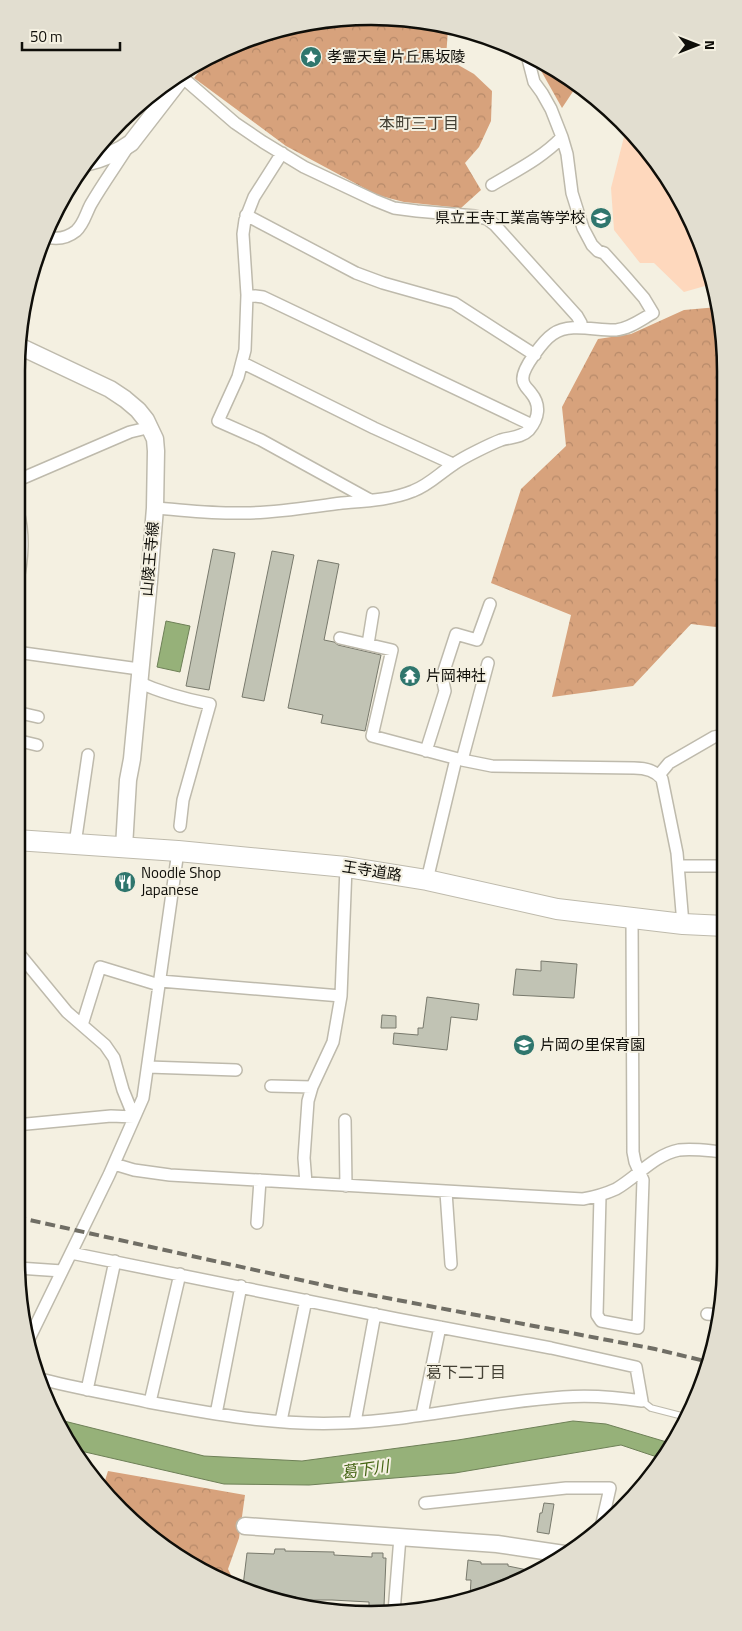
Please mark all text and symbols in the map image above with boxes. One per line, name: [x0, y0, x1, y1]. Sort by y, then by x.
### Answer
scale bar: [22, 20, 120, 52]
north arrow: [672, 20, 722, 70]
text: 50 m: [30, 25, 63, 48]
text: N: [700, 40, 721, 50]
place icon: 孝霊天皇 片丘馬坂陵: [299, 45, 323, 69]
place label: 孝霊天皇 片丘馬坂陵: [327, 45, 465, 68]
district label: 本町三丁目: [379, 111, 459, 135]
place label: 県立王寺工業高等学校: [435, 206, 585, 229]
school or university icon: 県立王寺工業高等学校: [589, 206, 613, 230]
street label: 山陵王寺線: [135, 521, 164, 597]
temple icon: 片岡神社: [398, 664, 422, 688]
place label: 片岡神社: [426, 664, 486, 687]
street label: 王寺道路: [341, 854, 404, 887]
place label: Noodle Shop Japanese: [141, 861, 221, 901]
restaurant icon: Noodle Shop Japanese: [113, 870, 137, 894]
school or university icon: 片岡の里保育園: [512, 1033, 536, 1057]
place label: 片岡の里保育園: [540, 1033, 645, 1056]
district label: 葛下二丁目: [426, 1360, 506, 1384]
water label: 葛下川: [340, 1453, 392, 1484]

